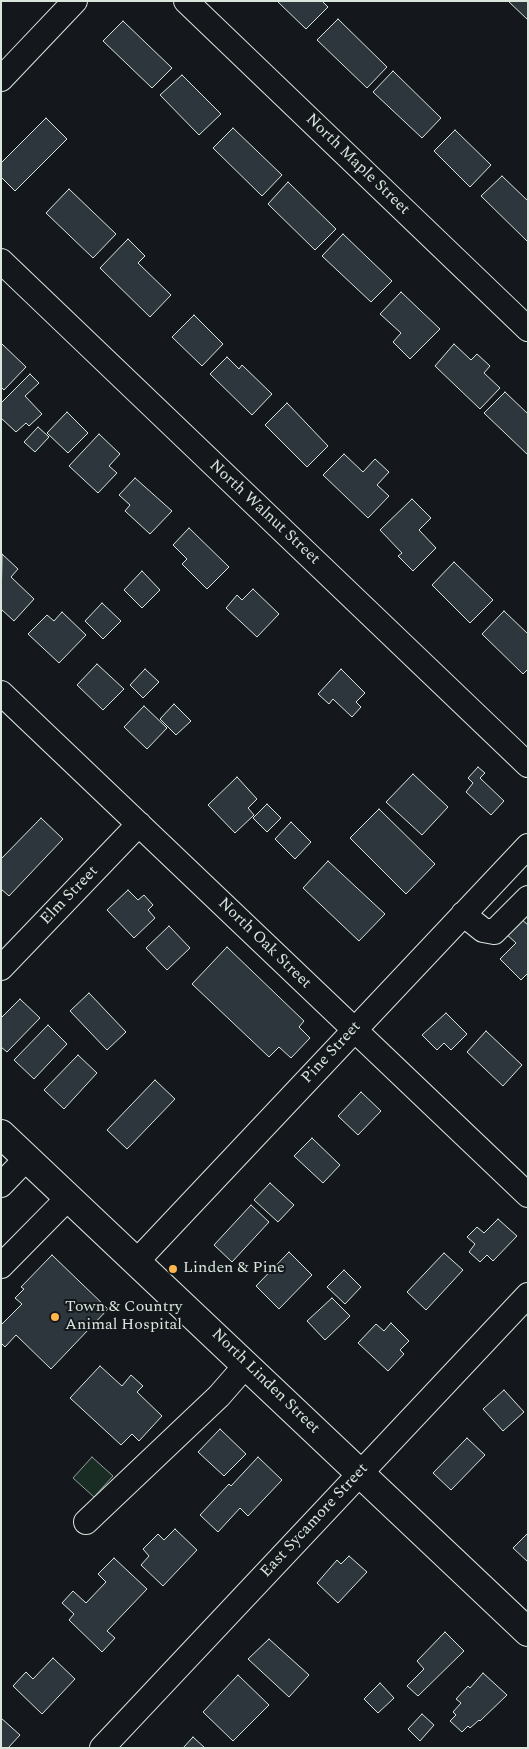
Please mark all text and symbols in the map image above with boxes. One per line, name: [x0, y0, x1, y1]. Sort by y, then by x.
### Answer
street label: North Maple Street: [301, 110, 413, 220]
street label: North Walnut Street: [205, 457, 323, 569]
street label: Elm Street: [37, 862, 103, 930]
street label: North Oak Street: [213, 895, 315, 993]
street label: Pine Street: [298, 1018, 366, 1088]
place label: Linden & Pine: [183, 1259, 285, 1279]
marker: Linden & Pine: [167, 1263, 179, 1275]
place label: Town & Country Animal Hospital: [65, 1298, 183, 1336]
marker: Town & Country Animal Hospital: [49, 1311, 61, 1323]
street label: North Linden Street: [207, 1325, 323, 1439]
street label: East Sycamore Street: [257, 1460, 373, 1582]

